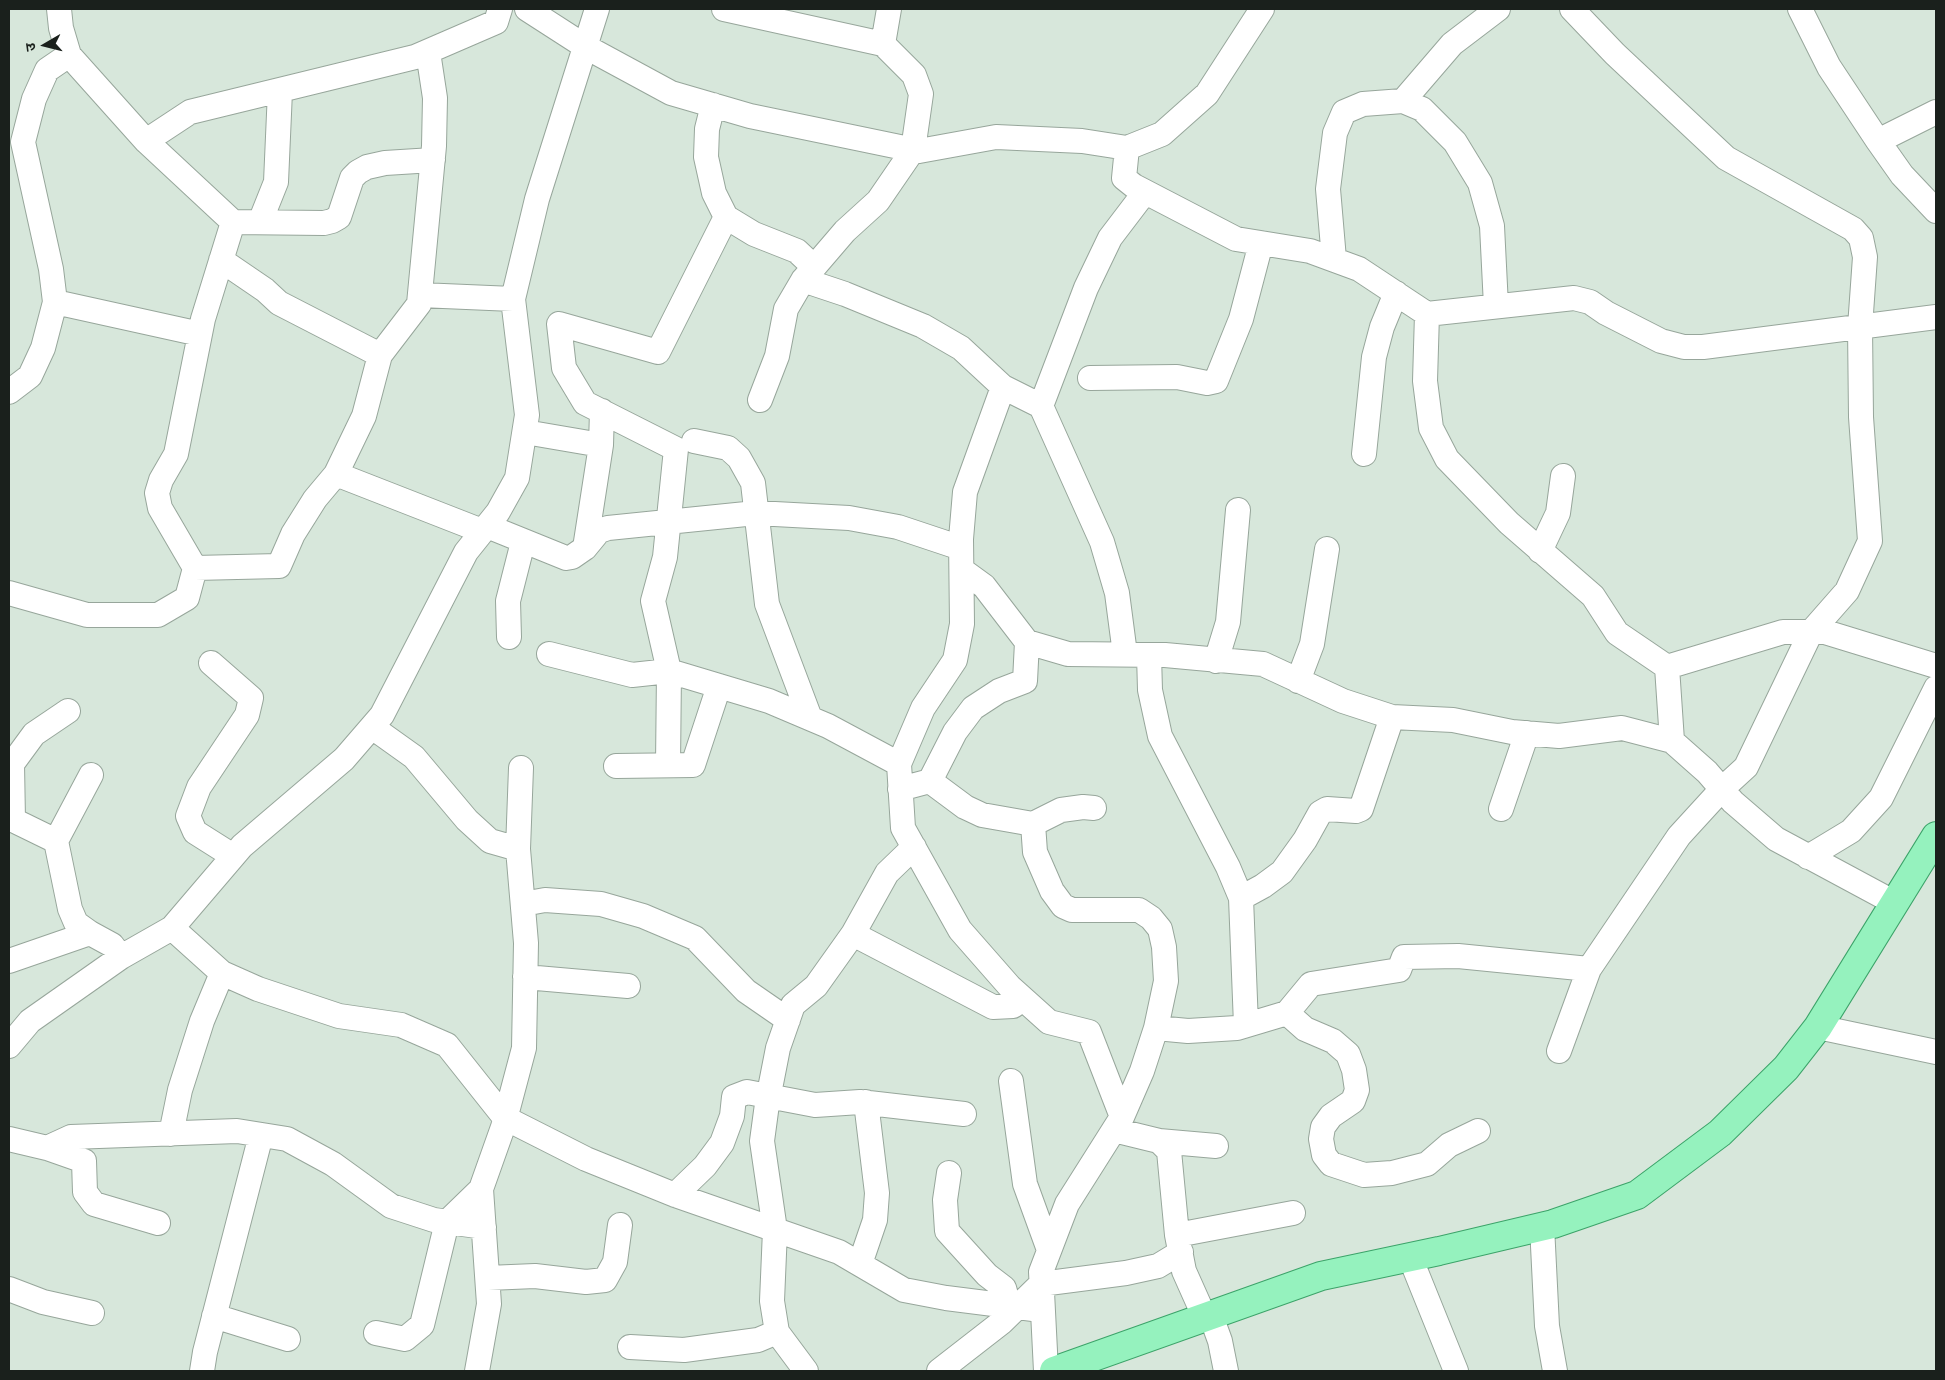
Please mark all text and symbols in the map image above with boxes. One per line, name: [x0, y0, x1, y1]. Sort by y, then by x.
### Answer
north arrow: [20, 20, 70, 70]
text: उ: [19, 42, 41, 53]

